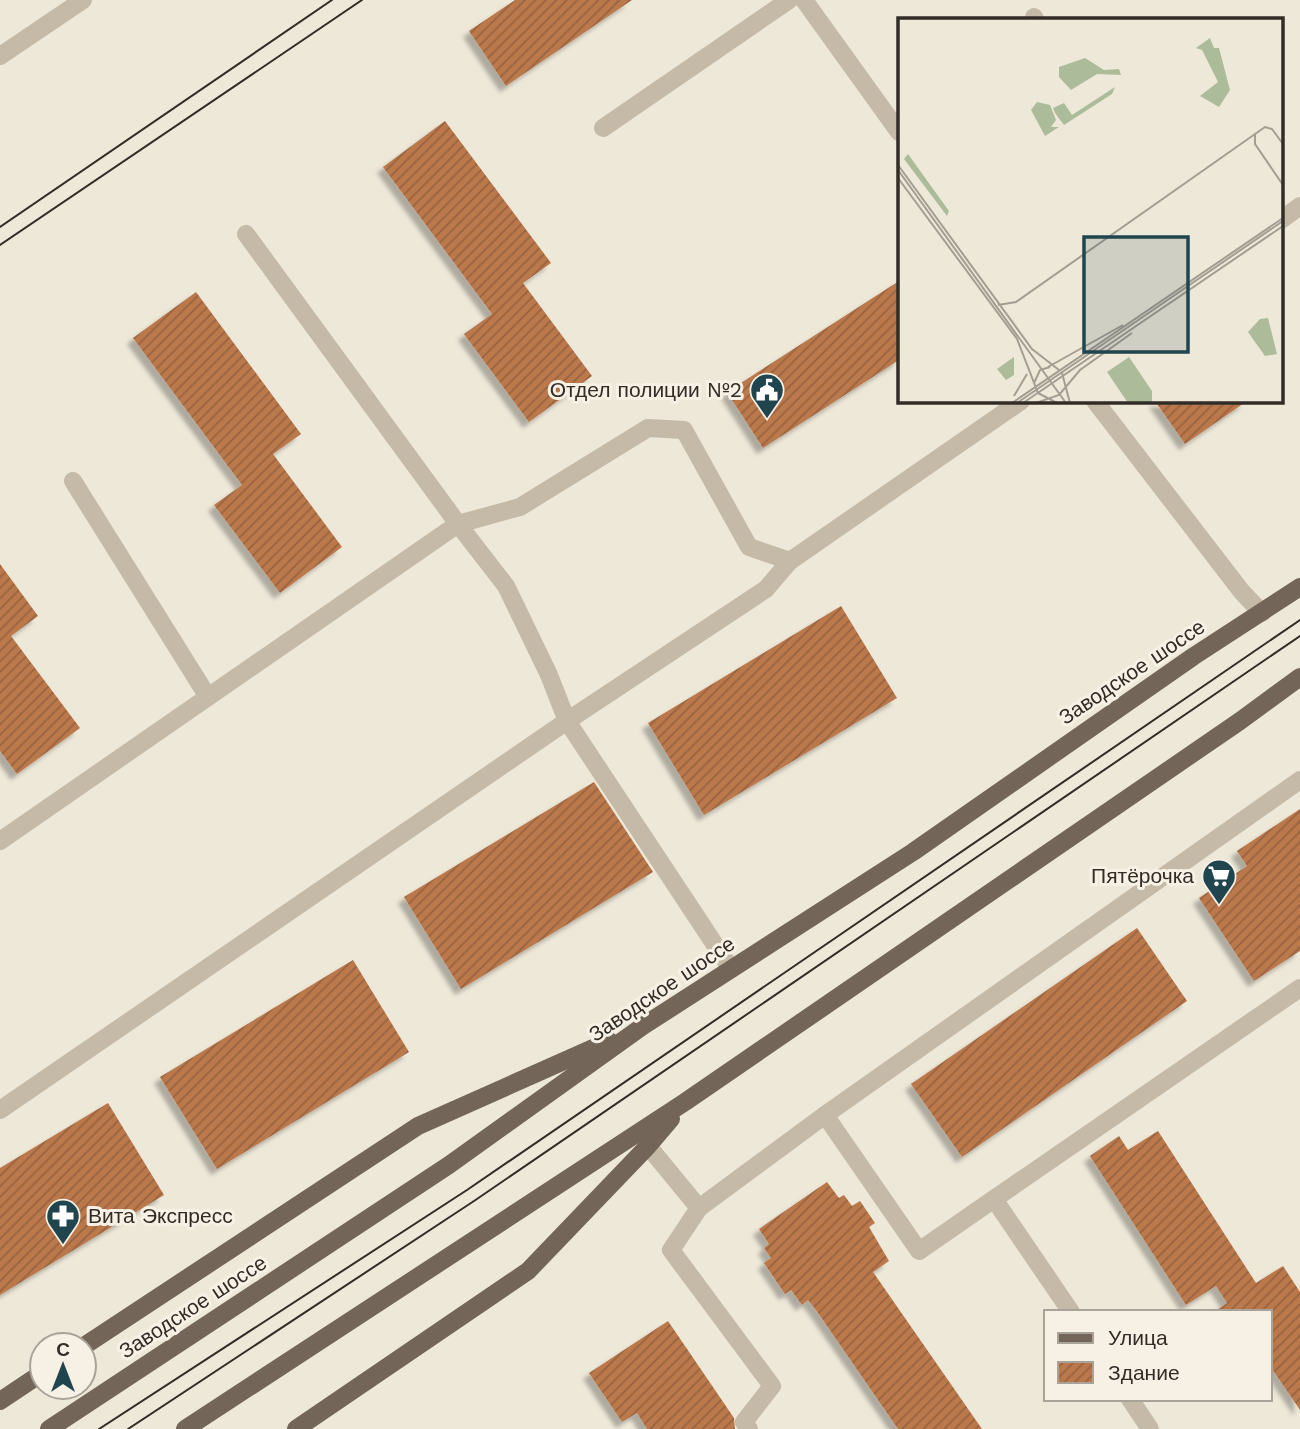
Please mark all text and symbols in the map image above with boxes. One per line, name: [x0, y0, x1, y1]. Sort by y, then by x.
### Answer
inset map: [898, 18, 1282, 402]
public building icon: Отдел полиции №2: [748, 371, 786, 420]
place label: Отдел полиции №2: [550, 377, 742, 402]
street label: Заводское шоссе: [1054, 614, 1209, 730]
supermarket icon: Пятёрочка: [1200, 857, 1238, 906]
place label: Пятёрочка: [1091, 863, 1194, 888]
street label: Заводское шоссе: [584, 931, 739, 1047]
pharmacy icon: Вита Экспресс: [44, 1197, 82, 1246]
place label: Вита Экспресс: [88, 1203, 233, 1228]
street label: Заводское шоссе: [114, 1250, 271, 1363]
legend: [1044, 1310, 1272, 1401]
text: Улица: [1108, 1325, 1168, 1350]
north arrow: [28, 1331, 98, 1401]
text: С: [56, 1338, 70, 1361]
text: Здание: [1108, 1360, 1180, 1385]

